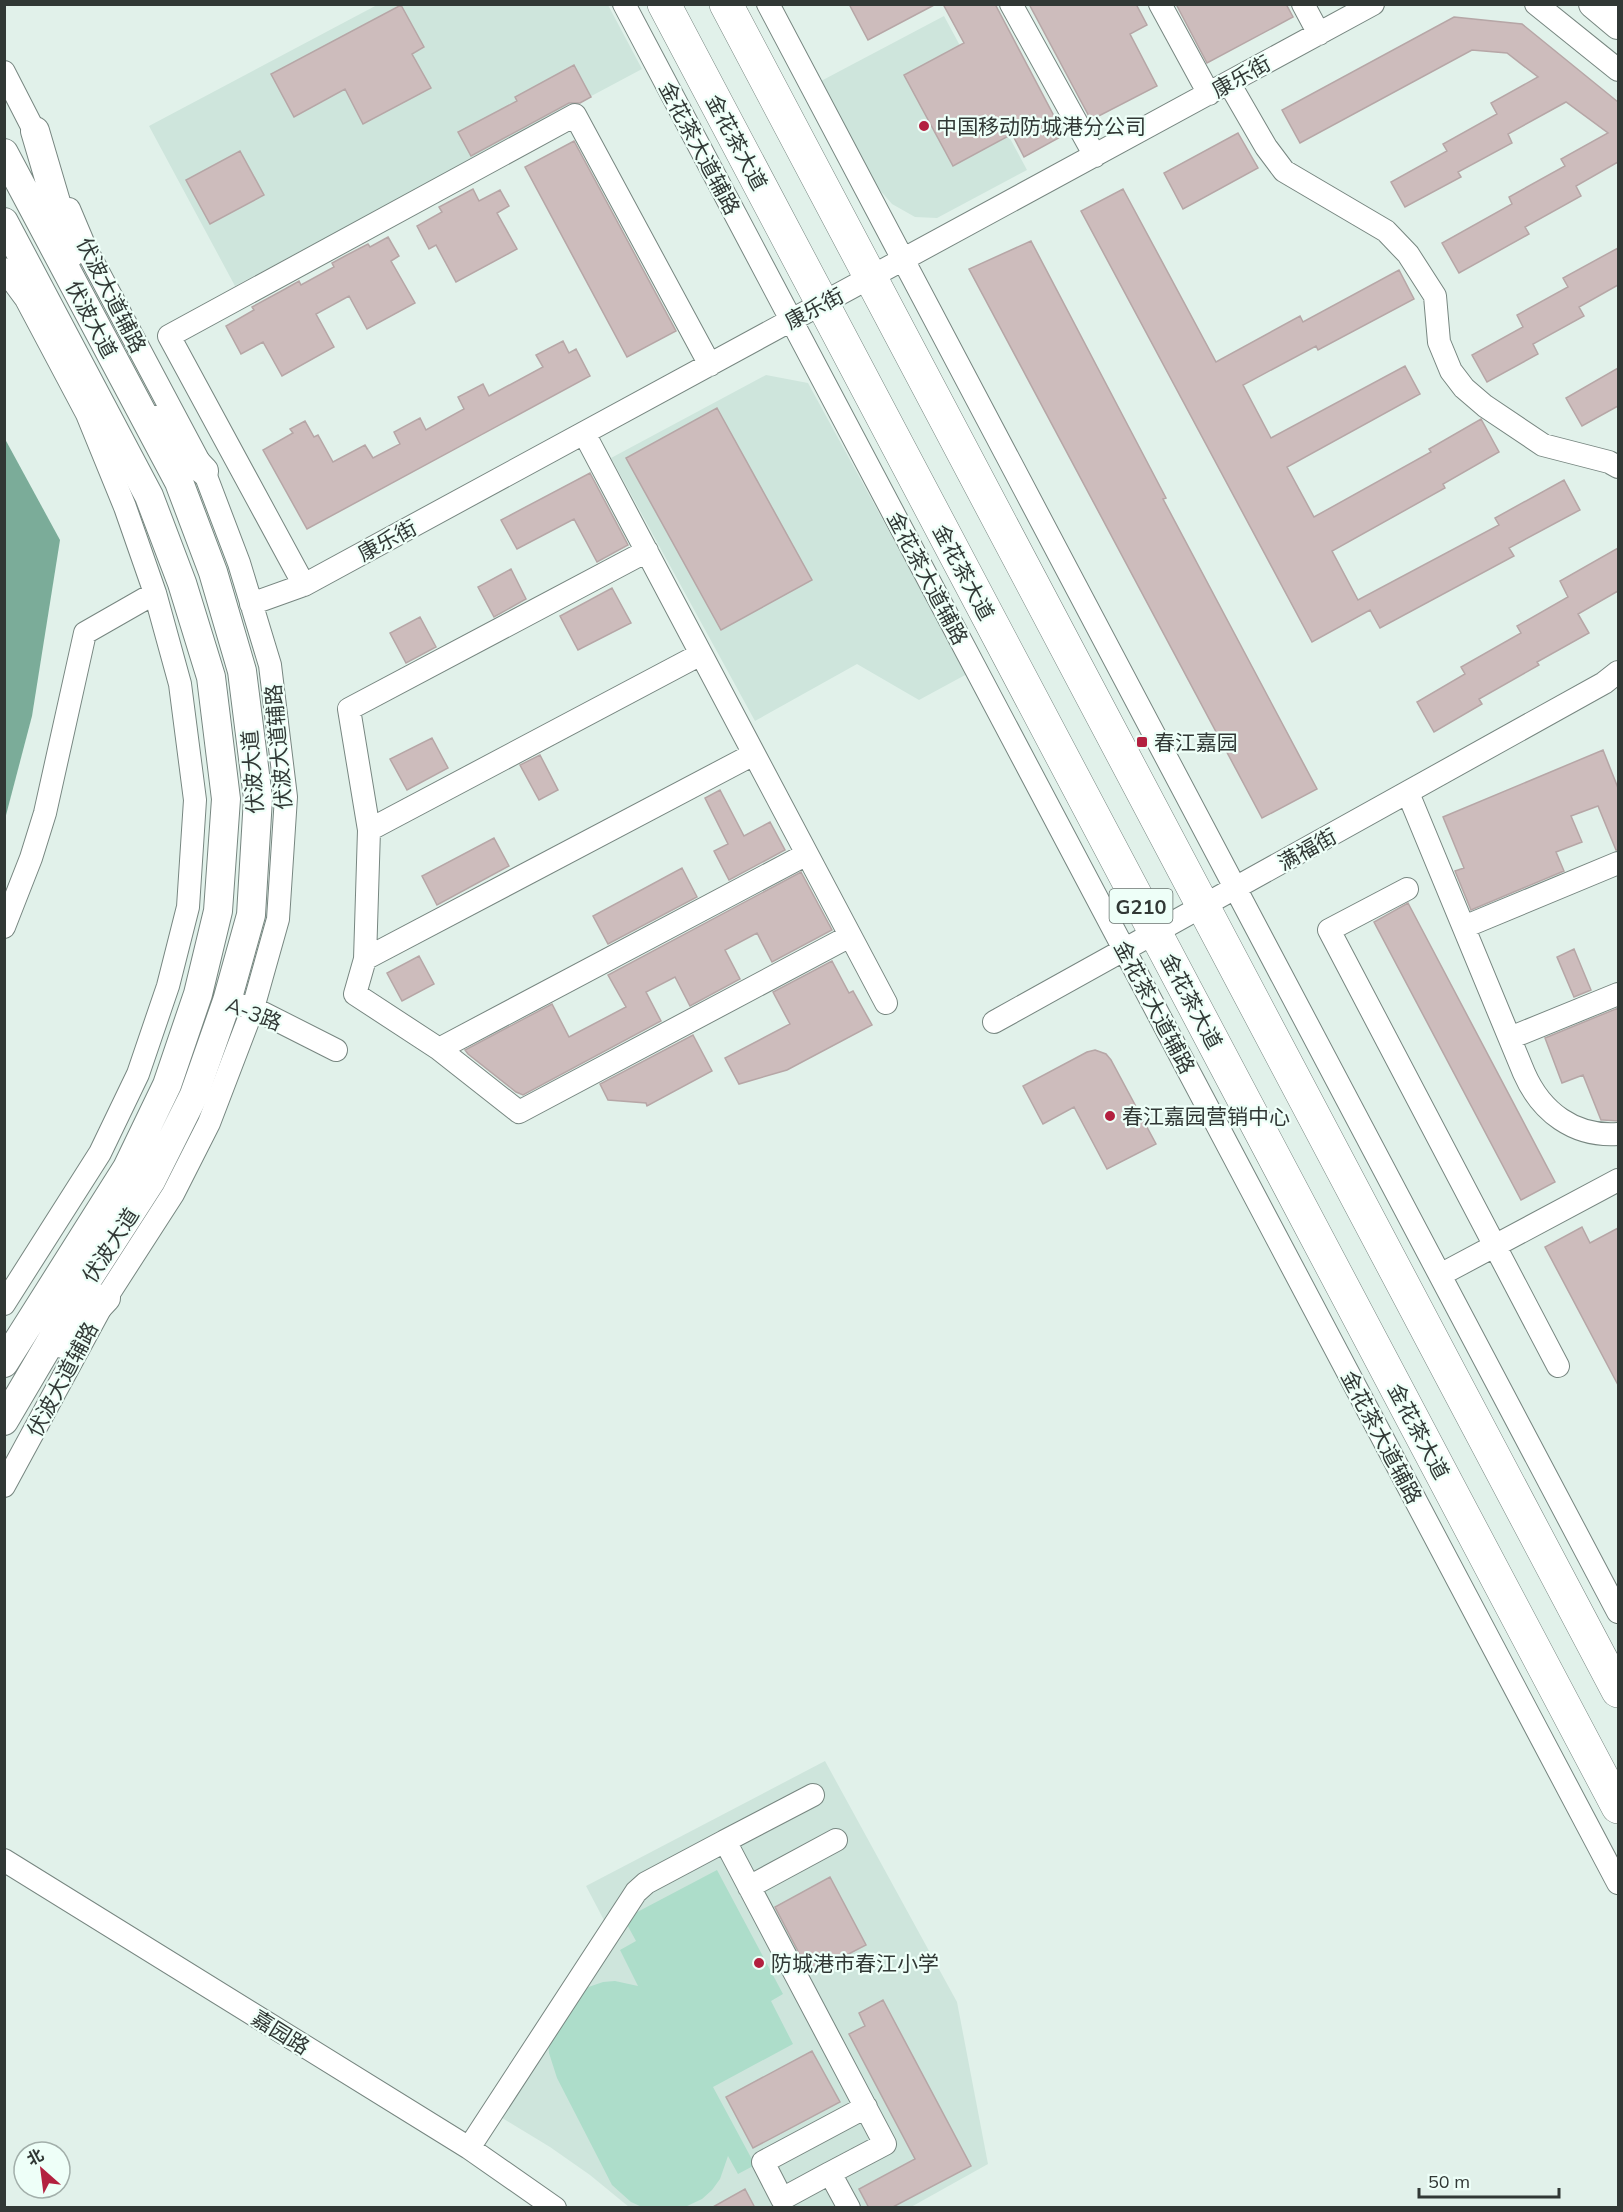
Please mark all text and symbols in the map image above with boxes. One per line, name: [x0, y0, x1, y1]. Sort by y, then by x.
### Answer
street label: 康乐街: [1207, 49, 1275, 103]
street label: 金花茶大道辅路: [654, 77, 746, 219]
street label: 金花茶大道: [701, 90, 773, 194]
place label: 中国移动防城港分公司: [936, 113, 1146, 139]
marker: 中国移动防城港分公司: [917, 119, 931, 133]
street label: 伏波大道辅路: [72, 233, 152, 357]
street label: 伏波大道: [61, 276, 123, 362]
street label: 康乐街: [780, 282, 848, 334]
street label: 金花茶大道辅路: [882, 507, 974, 649]
street label: 康乐街: [353, 514, 421, 566]
street label: 金花茶大道: [928, 520, 1000, 624]
street label: 伏波大道辅路: [260, 683, 296, 811]
street label: 伏波大道: [236, 729, 268, 815]
place label: 春江嘉园: [1154, 729, 1238, 755]
marker: 春江嘉园: [1135, 735, 1149, 749]
street label: 满福街: [1273, 822, 1341, 876]
road number: G210: [1110, 889, 1172, 923]
street label: 金花茶大道辅路: [1109, 936, 1201, 1078]
street label: 金花茶大道: [1156, 949, 1228, 1053]
street label: A-3路: [222, 991, 286, 1035]
place label: 春江嘉园营销中心: [1122, 1103, 1290, 1129]
marker: 春江嘉园营销中心: [1103, 1109, 1117, 1123]
street label: 伏波大道: [76, 1203, 144, 1287]
street label: 伏波大道辅路: [21, 1317, 103, 1441]
street label: 金花茶大道辅路: [1336, 1366, 1428, 1508]
street label: 金花茶大道: [1383, 1379, 1455, 1483]
place label: 防城港市春江小学: [771, 1950, 939, 1976]
marker: 防城港市春江小学: [752, 1956, 766, 1970]
street label: 嘉园路: [247, 2004, 315, 2060]
north arrow: [12, 2140, 72, 2200]
text: 北: [23, 2144, 47, 2169]
scale bar: [1419, 2161, 1558, 2199]
text: 50 m: [1428, 2170, 1470, 2193]

